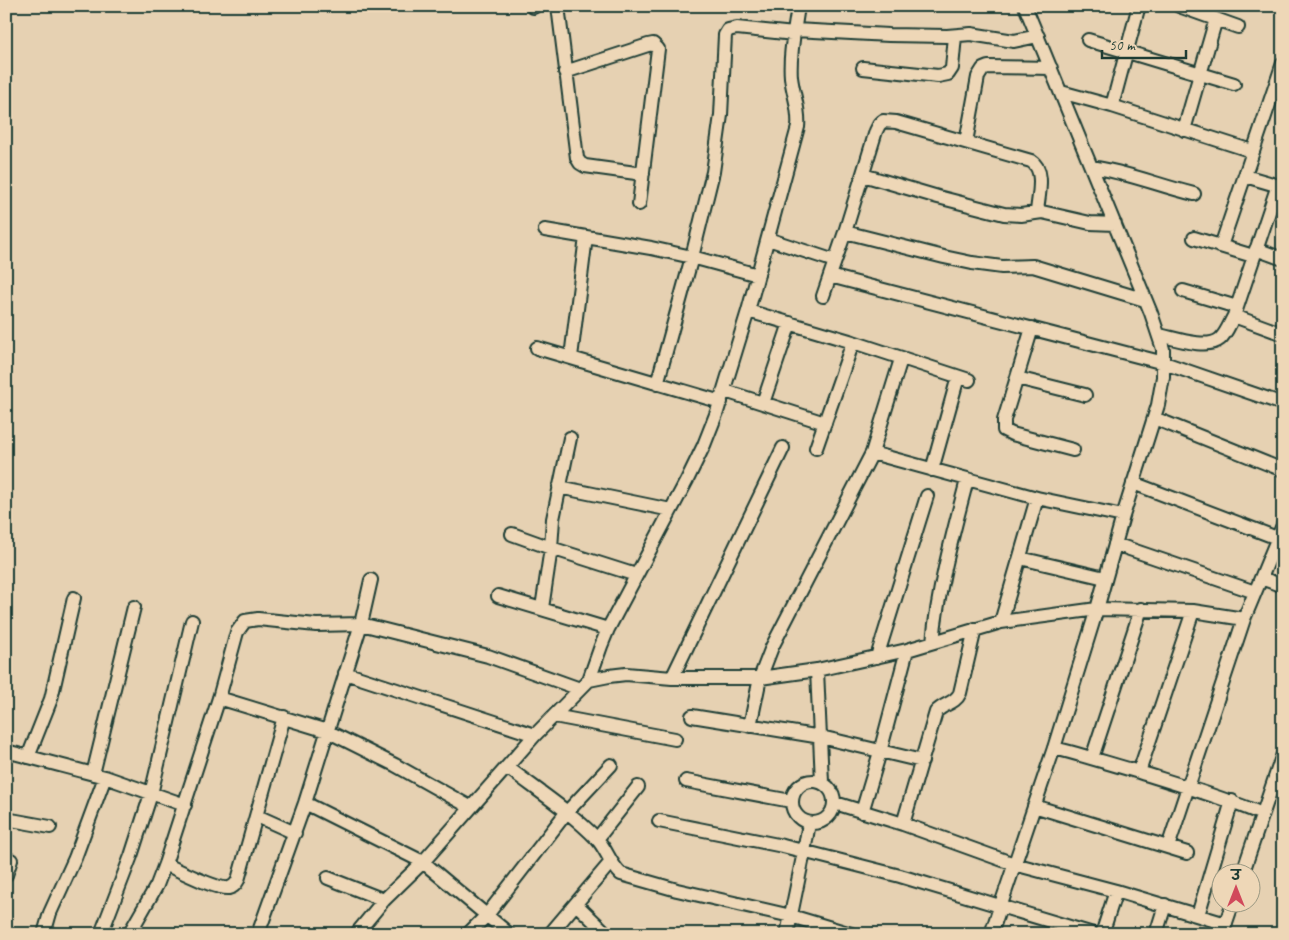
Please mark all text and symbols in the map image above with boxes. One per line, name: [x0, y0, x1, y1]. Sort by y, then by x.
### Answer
scale bar: [1102, 28, 1185, 60]
text: 50 m: [1109, 36, 1136, 55]
north arrow: [1212, 862, 1262, 912]
text: उ: [1229, 867, 1242, 884]

